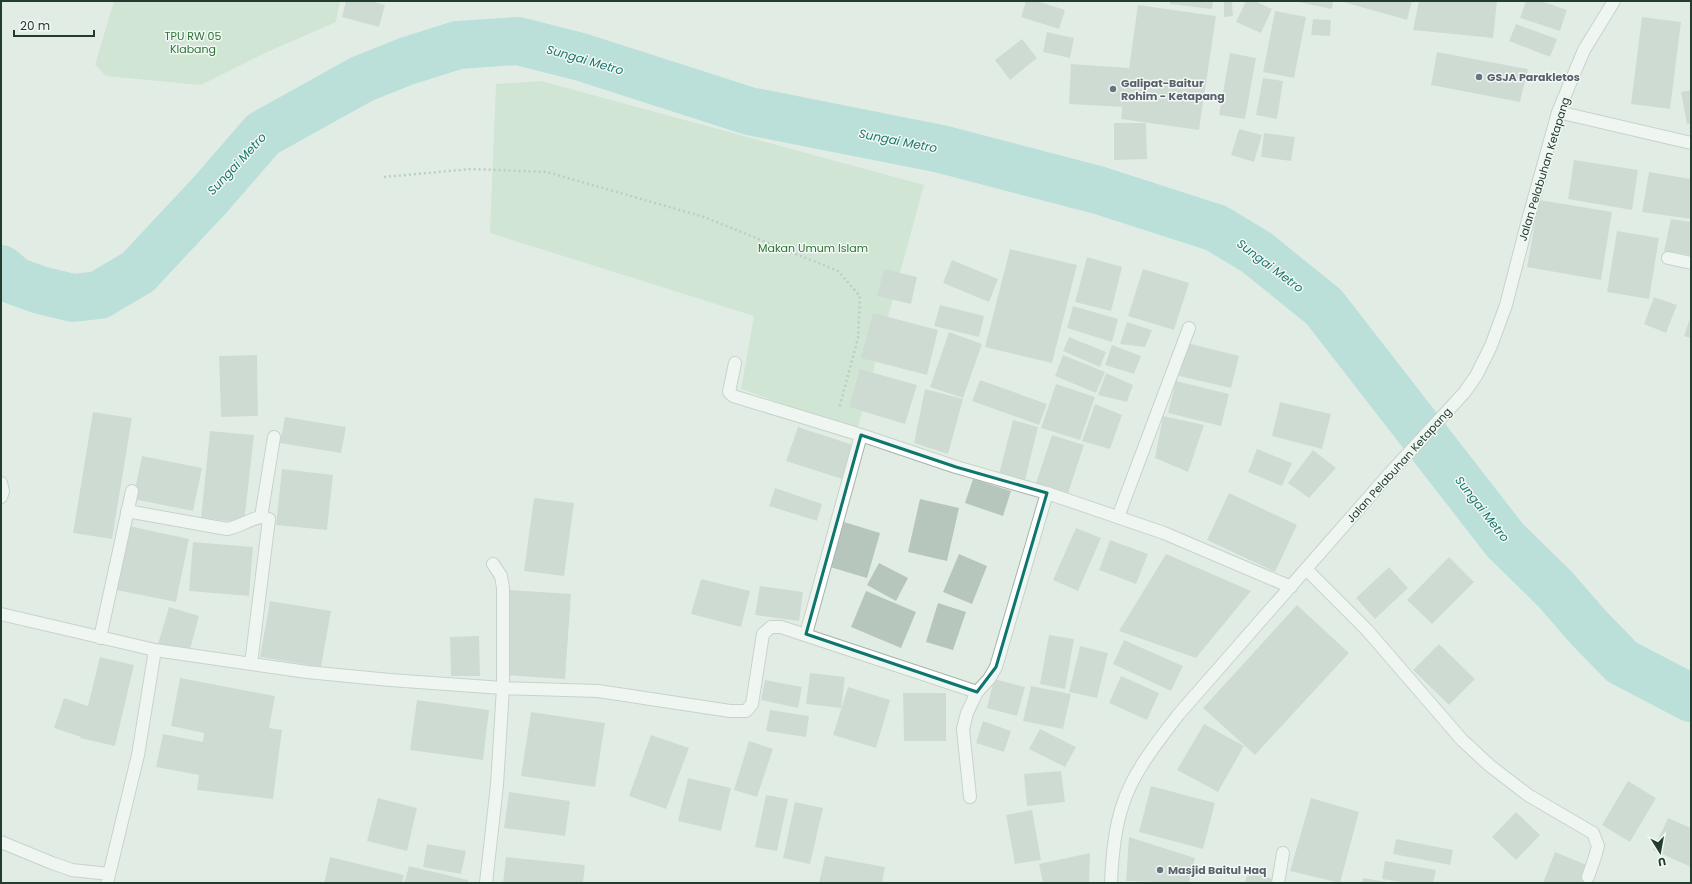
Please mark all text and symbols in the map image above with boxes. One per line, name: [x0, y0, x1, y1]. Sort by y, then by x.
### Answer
scale bar: [14, 12, 94, 38]
text: 20 m: [20, 17, 50, 34]
park label: TPU RW 05 Klabang: [165, 28, 222, 57]
water label: Sungai Metro: [545, 40, 626, 79]
place label: GSJA Parakletos: [1487, 69, 1580, 85]
marker: GSJA Parakletos: [1474, 72, 1484, 82]
place label: Galipat-Baitur Rohim - Ketapang: [1121, 75, 1225, 104]
marker: Galipat-Baitur Rohim - Ketapang: [1108, 84, 1118, 94]
street label: Jalan Pelabuhan Ketapang: [1514, 95, 1574, 243]
water label: Sungai Metro: [857, 125, 939, 156]
water label: Sungai Metro: [203, 129, 270, 198]
water label: Sungai Metro: [1233, 235, 1307, 296]
park label: Makan Umum Islam: [758, 240, 868, 256]
street label: Jalan Pelabuhan Ketapang: [1343, 404, 1455, 526]
water label: Sungai Metro: [1451, 472, 1514, 545]
north arrow: [1640, 832, 1680, 872]
text: U: [1656, 853, 1667, 870]
place label: Masjid Baitul Haq: [1168, 862, 1266, 878]
marker: Masjid Baitul Haq: [1155, 865, 1165, 875]

